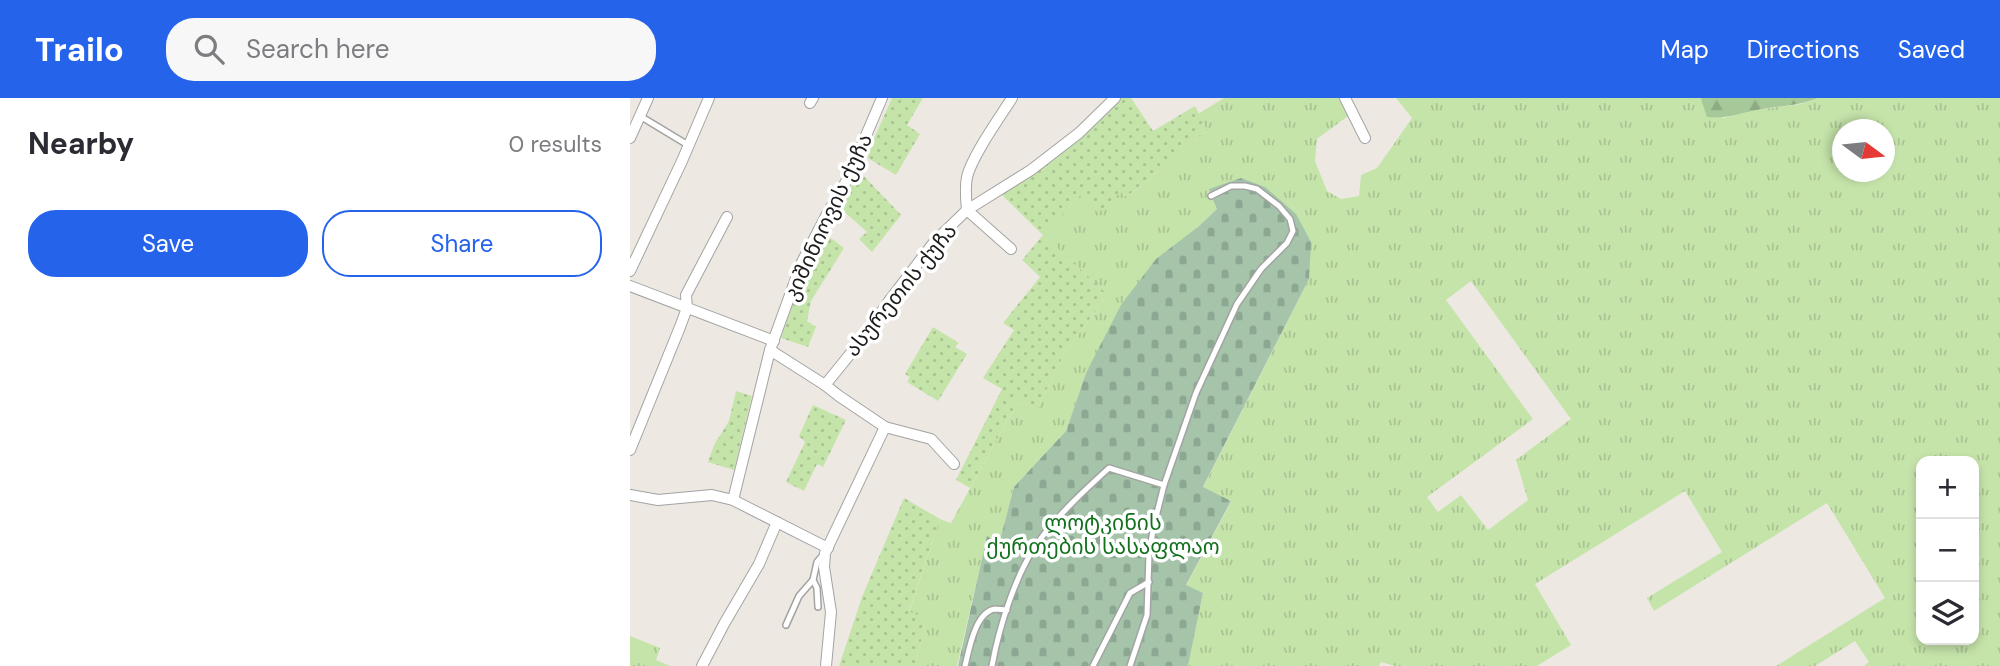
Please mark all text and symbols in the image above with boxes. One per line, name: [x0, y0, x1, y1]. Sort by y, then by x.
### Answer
search box: [166, 18, 656, 81]
text: Trailo: [35, 28, 124, 71]
icon: search: [190, 30, 228, 68]
text: Search here: [246, 32, 389, 66]
text: Map: [1661, 34, 1709, 65]
text: Directions: [1747, 34, 1860, 65]
text: Saved: [1898, 34, 1965, 65]
north arrow: [1832, 119, 1895, 182]
text: Nearby: [28, 124, 134, 163]
text: 0 results: [509, 129, 602, 159]
street label: კიშინიოვის ქუჩა: [777, 129, 879, 305]
button: Save: [28, 210, 308, 277]
button: Share: [322, 210, 602, 277]
street label: ასურეთის ქუჩა: [839, 218, 963, 362]
map controls: [1916, 456, 1979, 645]
button: +: [1916, 456, 1979, 519]
park label: ლოტკინის ქურთების სასაფლაო: [986, 509, 1220, 561]
button: −: [1916, 519, 1979, 582]
button: layers: [1916, 582, 1979, 645]

